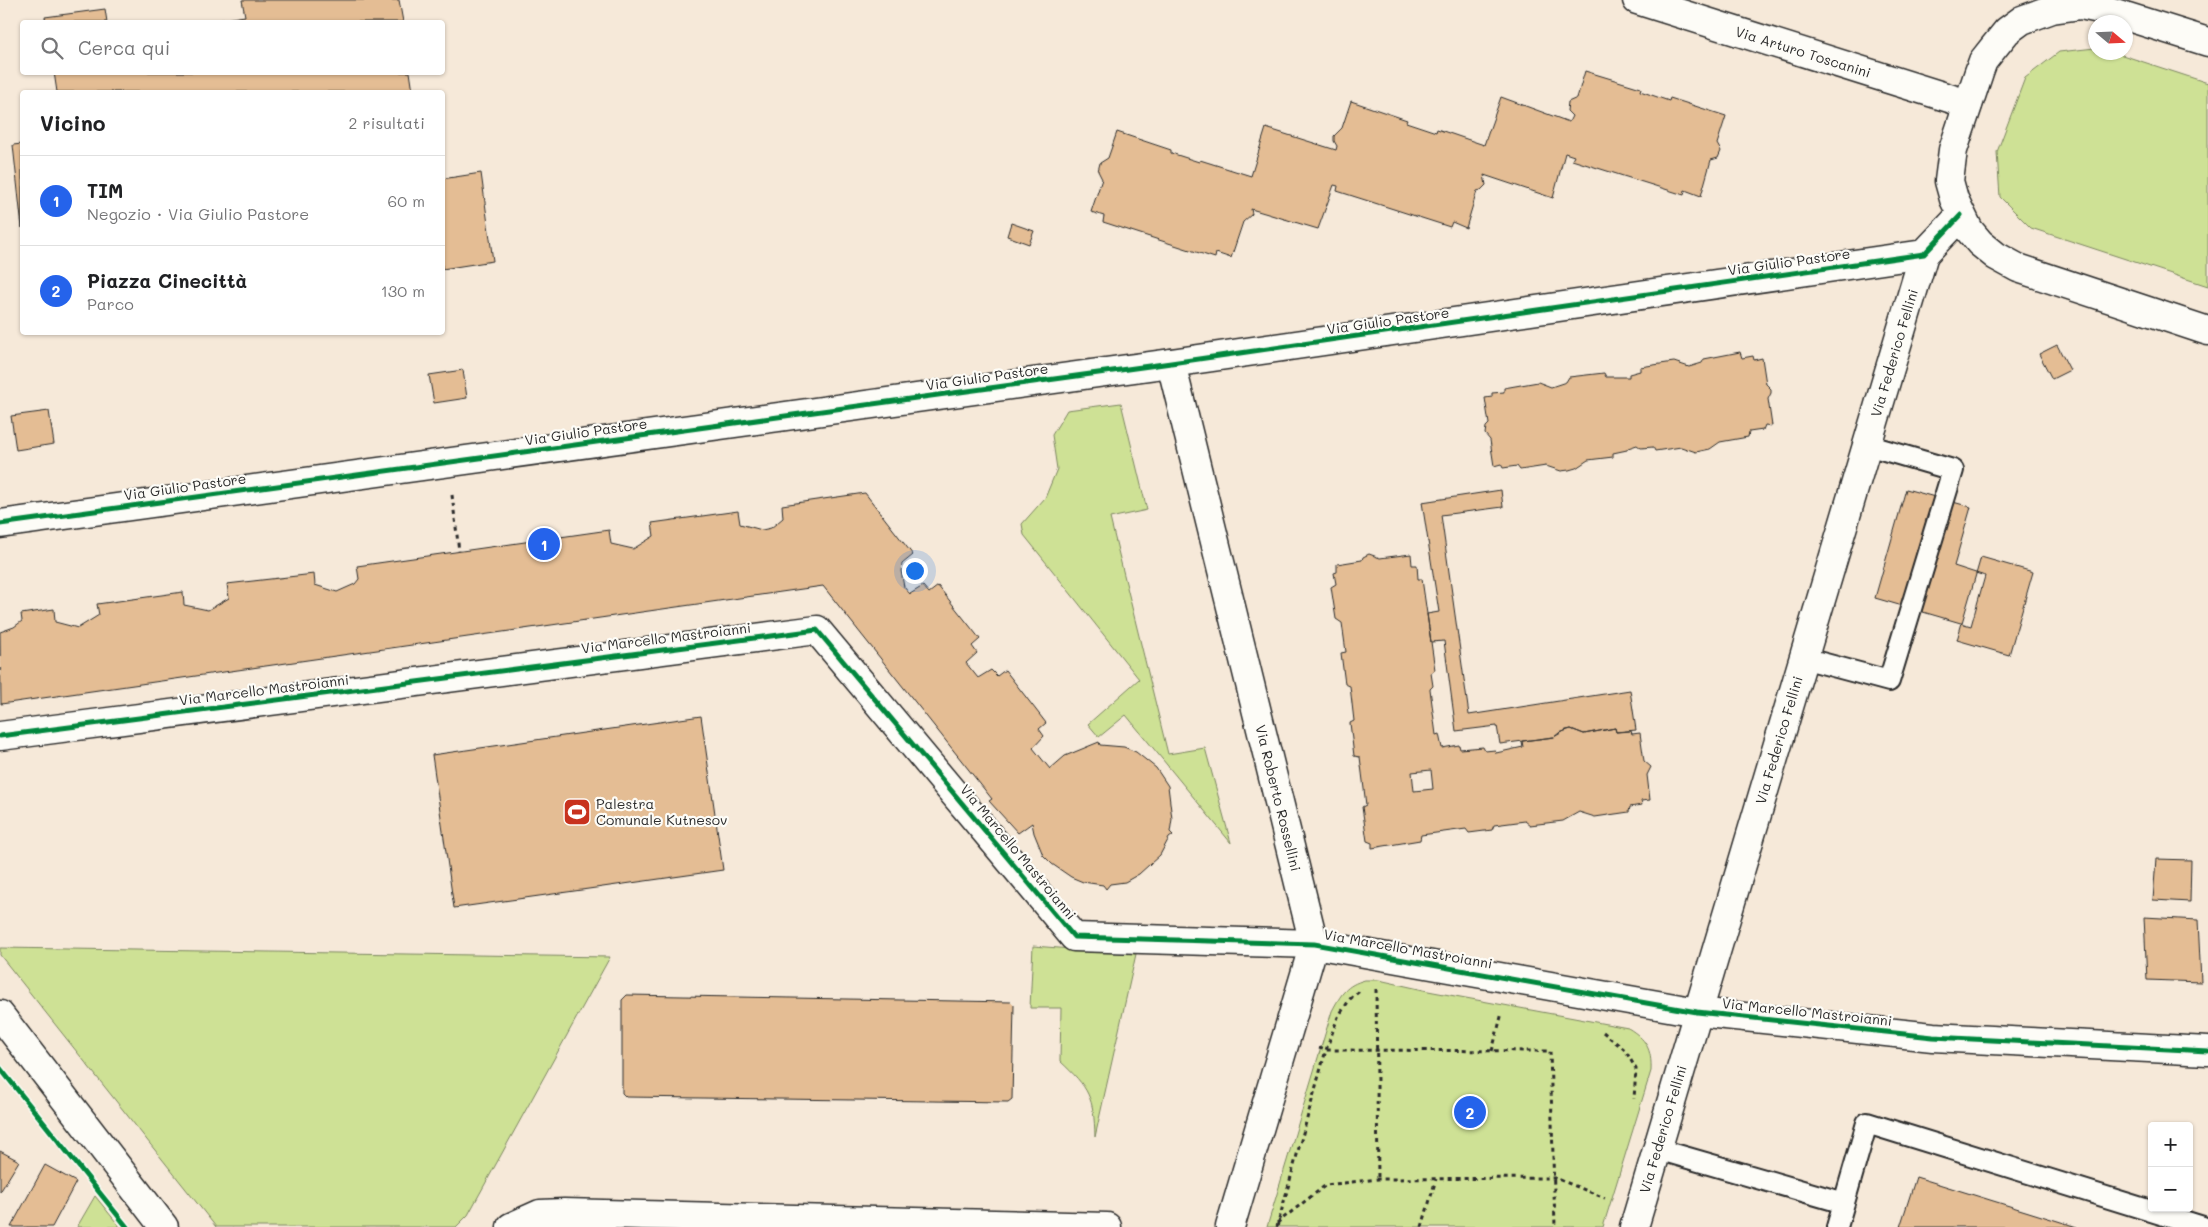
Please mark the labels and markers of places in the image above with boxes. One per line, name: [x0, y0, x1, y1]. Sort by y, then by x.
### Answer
pin: 1: [528, 525, 560, 563]
place label: Palestra Comunale Kutnesov: [596, 794, 728, 829]
sports icon: Palestra Comunale Kutnesov: [562, 797, 592, 827]
pin: 2: [1454, 1093, 1486, 1131]

